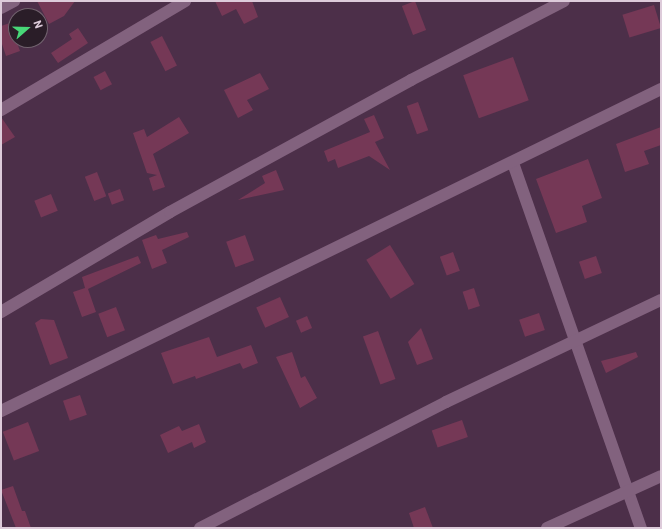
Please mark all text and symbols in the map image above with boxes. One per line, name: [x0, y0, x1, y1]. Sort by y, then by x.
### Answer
north arrow: [8, 8, 48, 48]
text: N: [31, 18, 46, 30]

